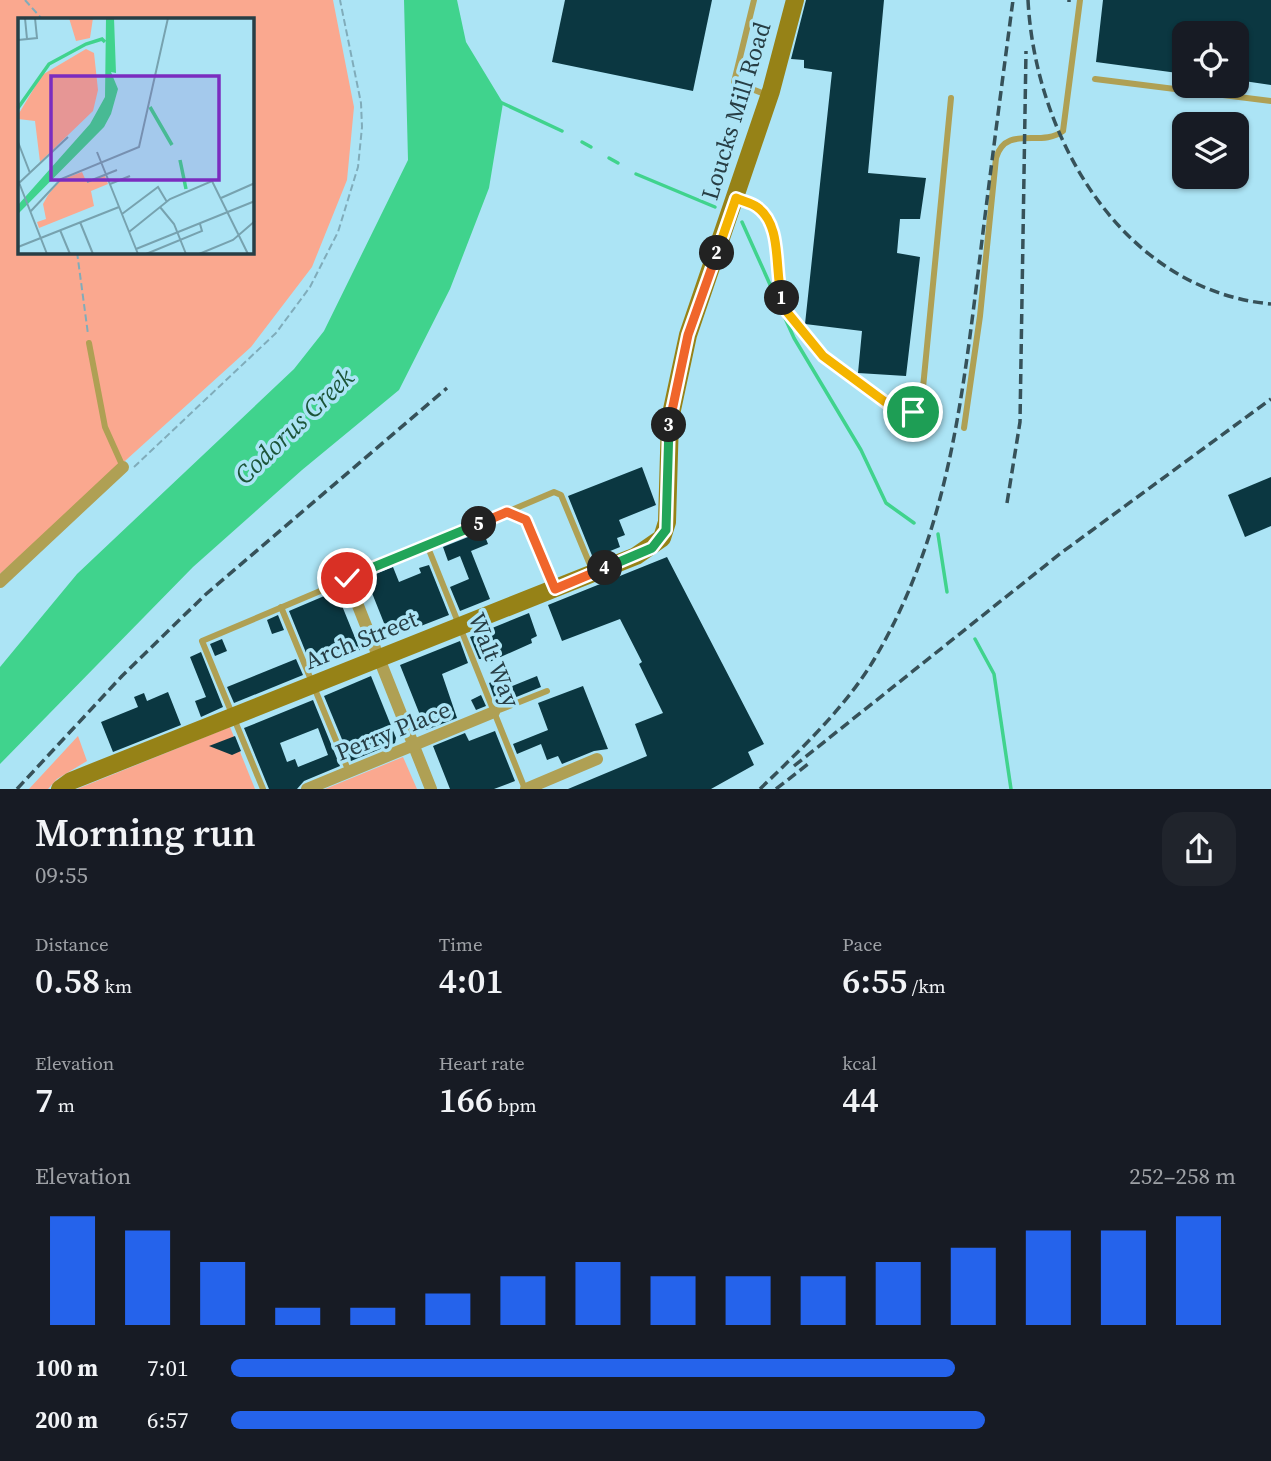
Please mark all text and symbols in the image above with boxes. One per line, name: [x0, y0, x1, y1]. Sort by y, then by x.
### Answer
street label: Loucks Mill Road: [693, 17, 778, 204]
inset map: [18, 18, 254, 254]
map controls: [1172, 21, 1249, 189]
button: locate: [1172, 21, 1249, 98]
button: layers: [1172, 112, 1249, 189]
pin: 2: [700, 236, 734, 270]
text: 2: [711, 239, 722, 265]
pin: 1: [764, 280, 800, 316]
text: 1: [776, 284, 787, 310]
water label: Codorus Creek: [226, 359, 362, 492]
pin: [883, 382, 943, 442]
icon: arrive: [894, 393, 932, 431]
pin: 3: [652, 408, 686, 442]
text: 3: [663, 411, 674, 437]
pin: 5: [462, 506, 496, 542]
text: 5: [473, 510, 484, 536]
pin: [317, 548, 377, 608]
pin: 4: [588, 550, 622, 586]
text: 4: [599, 554, 610, 580]
icon: check: [328, 559, 366, 597]
street label: Arch Street: [299, 602, 423, 677]
street label: Walt Way: [461, 608, 529, 713]
street label: Perry Place: [330, 692, 455, 769]
text: Morning run: [35, 807, 256, 859]
button: share: [1162, 812, 1236, 886]
text: 09:55: [35, 859, 88, 891]
text: Distance: [35, 931, 109, 957]
text: Time: [439, 931, 483, 957]
text: Pace: [842, 931, 882, 957]
text: 0.58: [35, 957, 100, 1005]
text: 4:01: [439, 957, 504, 1005]
text: 6:55: [842, 957, 907, 1005]
text: km: [100, 973, 132, 999]
text: /km: [907, 973, 946, 999]
text: Elevation: [35, 1050, 114, 1076]
text: Heart rate: [439, 1050, 525, 1076]
text: kcal: [842, 1050, 877, 1076]
text: 7: [35, 1076, 53, 1124]
text: 166: [439, 1076, 493, 1124]
text: 44: [842, 1076, 879, 1124]
text: m: [53, 1092, 75, 1118]
text: bpm: [493, 1092, 537, 1118]
text: Elevation: [35, 1160, 131, 1192]
text: 252–258 m: [1129, 1160, 1236, 1192]
text: 100 m: [35, 1352, 98, 1384]
text: 7:01: [147, 1352, 188, 1384]
text: 200 m: [35, 1404, 98, 1436]
text: 6:57: [147, 1404, 188, 1436]

